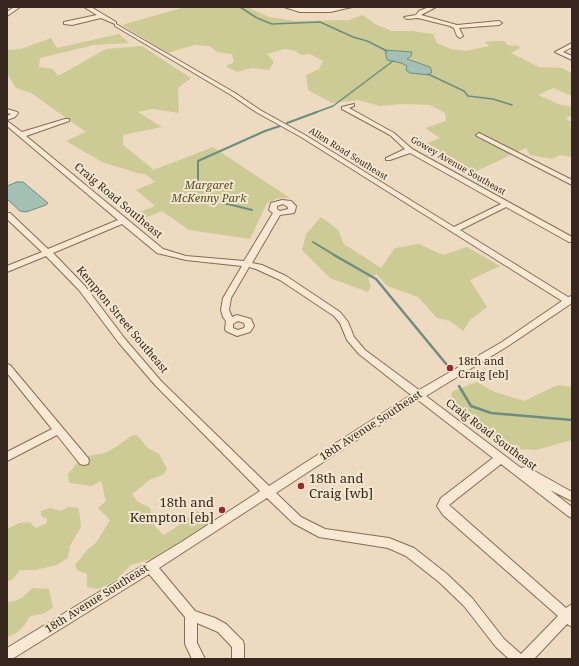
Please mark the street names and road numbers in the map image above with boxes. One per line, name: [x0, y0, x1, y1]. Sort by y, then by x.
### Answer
street label: Allen Road Southeast: [307, 125, 389, 183]
street label: Gowey Avenue Southeast: [409, 134, 507, 198]
street label: Craig Road Southeast: [71, 160, 165, 242]
street label: Kempton Street Southeast: [73, 264, 171, 376]
street label: 18th Avenue Southeast: [317, 388, 425, 464]
street label: Craig Road Southeast: [443, 396, 539, 474]
street label: 18th Avenue Southeast: [43, 562, 151, 636]

